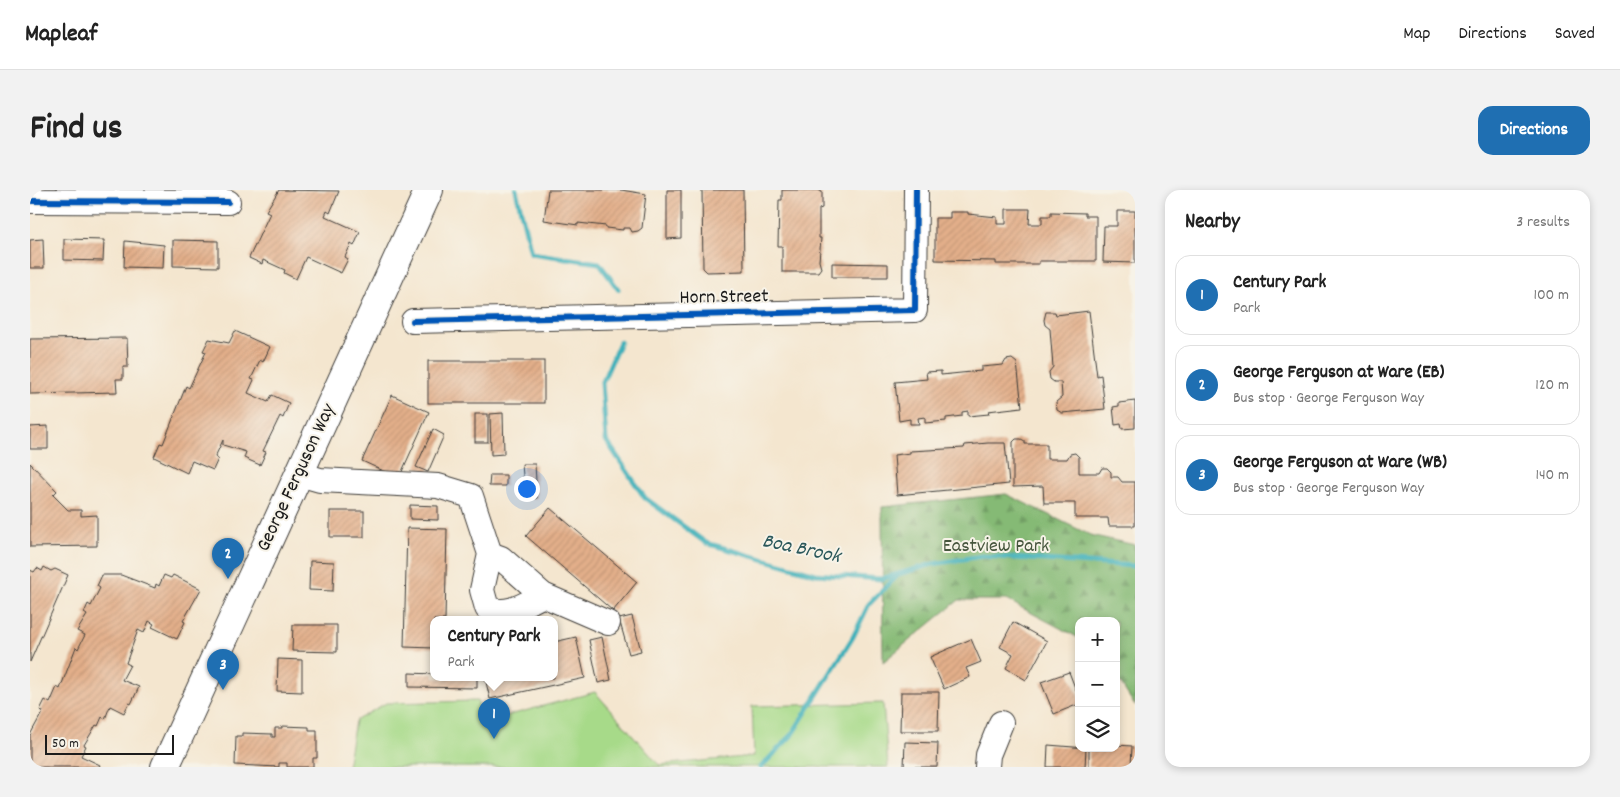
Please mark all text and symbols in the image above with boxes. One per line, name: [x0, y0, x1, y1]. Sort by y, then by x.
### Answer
text: Mapleaf: [25, 18, 97, 52]
text: Map: [1403, 22, 1430, 47]
text: Directions: [1458, 22, 1527, 47]
text: Saved: [1555, 22, 1595, 47]
text: Find us: [30, 105, 122, 155]
button: Directions: [1478, 106, 1590, 155]
text: Nearby: [1185, 208, 1240, 238]
text: 3 results: [1516, 211, 1570, 234]
text: Century Park: [1233, 270, 1326, 297]
street label: Horn Street: [679, 283, 769, 313]
text: 1: [1200, 284, 1204, 307]
text: 100 m: [1533, 284, 1569, 307]
text: Park: [1233, 297, 1260, 320]
text: George Ferguson at Ware (EB): [1233, 360, 1444, 387]
text: 2: [1199, 374, 1206, 397]
text: 120 m: [1535, 374, 1569, 397]
text: Bus stop · George Ferguson Way: [1233, 387, 1424, 410]
street label: George Ferguson Way: [251, 399, 344, 556]
text: George Ferguson at Ware (WB): [1233, 450, 1447, 477]
text: 3: [1198, 464, 1206, 487]
text: 140 m: [1535, 464, 1569, 487]
your location: [514, 476, 540, 502]
text: Bus stop · George Ferguson Way: [1233, 477, 1424, 500]
water label: Boa Brook: [759, 527, 845, 573]
park label: Eastview Park: [943, 533, 1049, 561]
pin: 2: [212, 538, 244, 579]
popup: [430, 616, 558, 681]
map controls: [1075, 617, 1120, 752]
button: +: [1075, 617, 1120, 662]
text: Century Park: [447, 624, 541, 651]
pin: 3: [207, 649, 239, 690]
text: Park: [447, 651, 475, 674]
button: −: [1075, 662, 1120, 707]
pin: 1: [478, 698, 510, 739]
button: layers: [1075, 707, 1120, 752]
scale bar: [45, 732, 174, 755]
text: 50 m: [52, 734, 79, 754]

